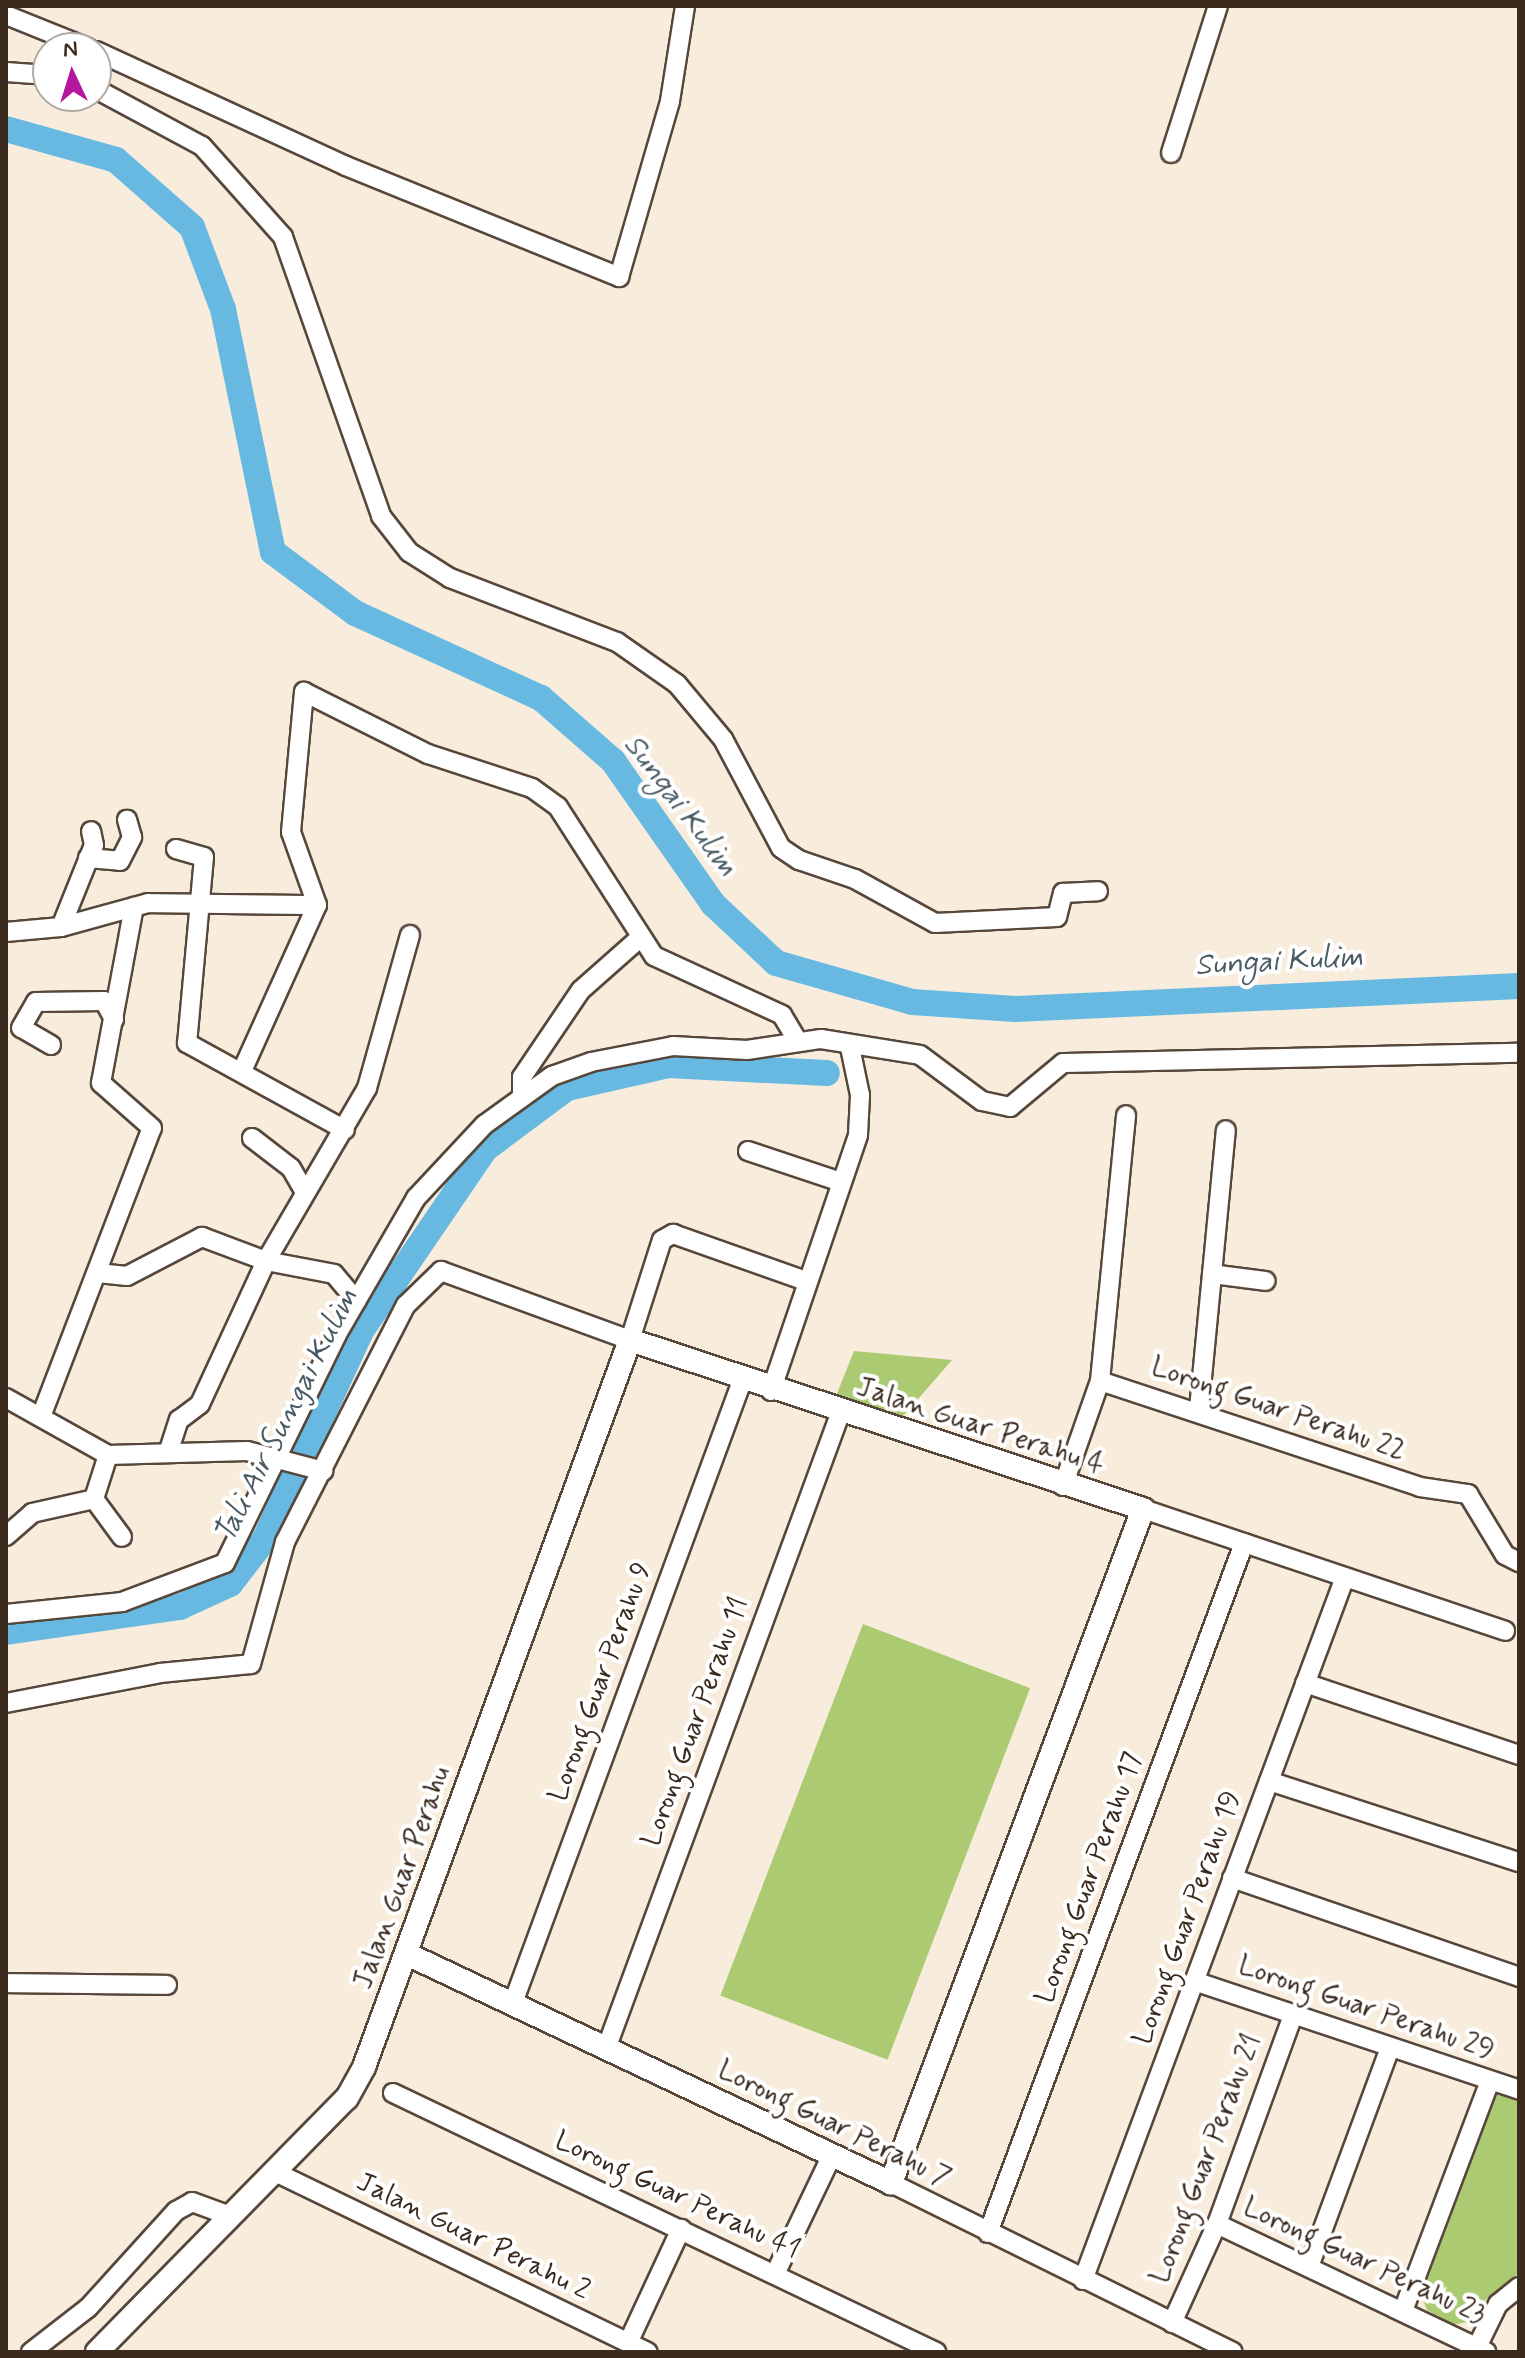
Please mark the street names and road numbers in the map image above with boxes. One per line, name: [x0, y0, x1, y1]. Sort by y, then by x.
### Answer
street label: Lorong Guar Perahu 22: [1146, 1351, 1410, 1469]
street label: Jalan Guar Perahu 4: [856, 1373, 1104, 1481]
street label: Lorong Guar Perahu 9: [542, 1558, 660, 1806]
street label: Lorong Guar Perahu 11: [635, 1593, 757, 1851]
street label: Lorong Guar Perahu 17: [1029, 1748, 1151, 2008]
street label: Jalan Guar Perahu: [349, 1767, 457, 1989]
street label: Lorong Guar Perahu 19: [1126, 1787, 1250, 2049]
street label: Lorong Guar Perahu 29: [1233, 1949, 1499, 2069]
street label: Lorong Guar Perahu 21: [1144, 2030, 1270, 2288]
street label: Lorong Guar Perahu 7: [712, 2054, 956, 2196]
street label: Lorong Guar Perahu 41: [549, 2124, 805, 2268]
street label: Jalan Guar Perahu 2: [355, 2168, 591, 2306]
street label: Lorong Guar Perahu 23: [1237, 2191, 1491, 2333]

